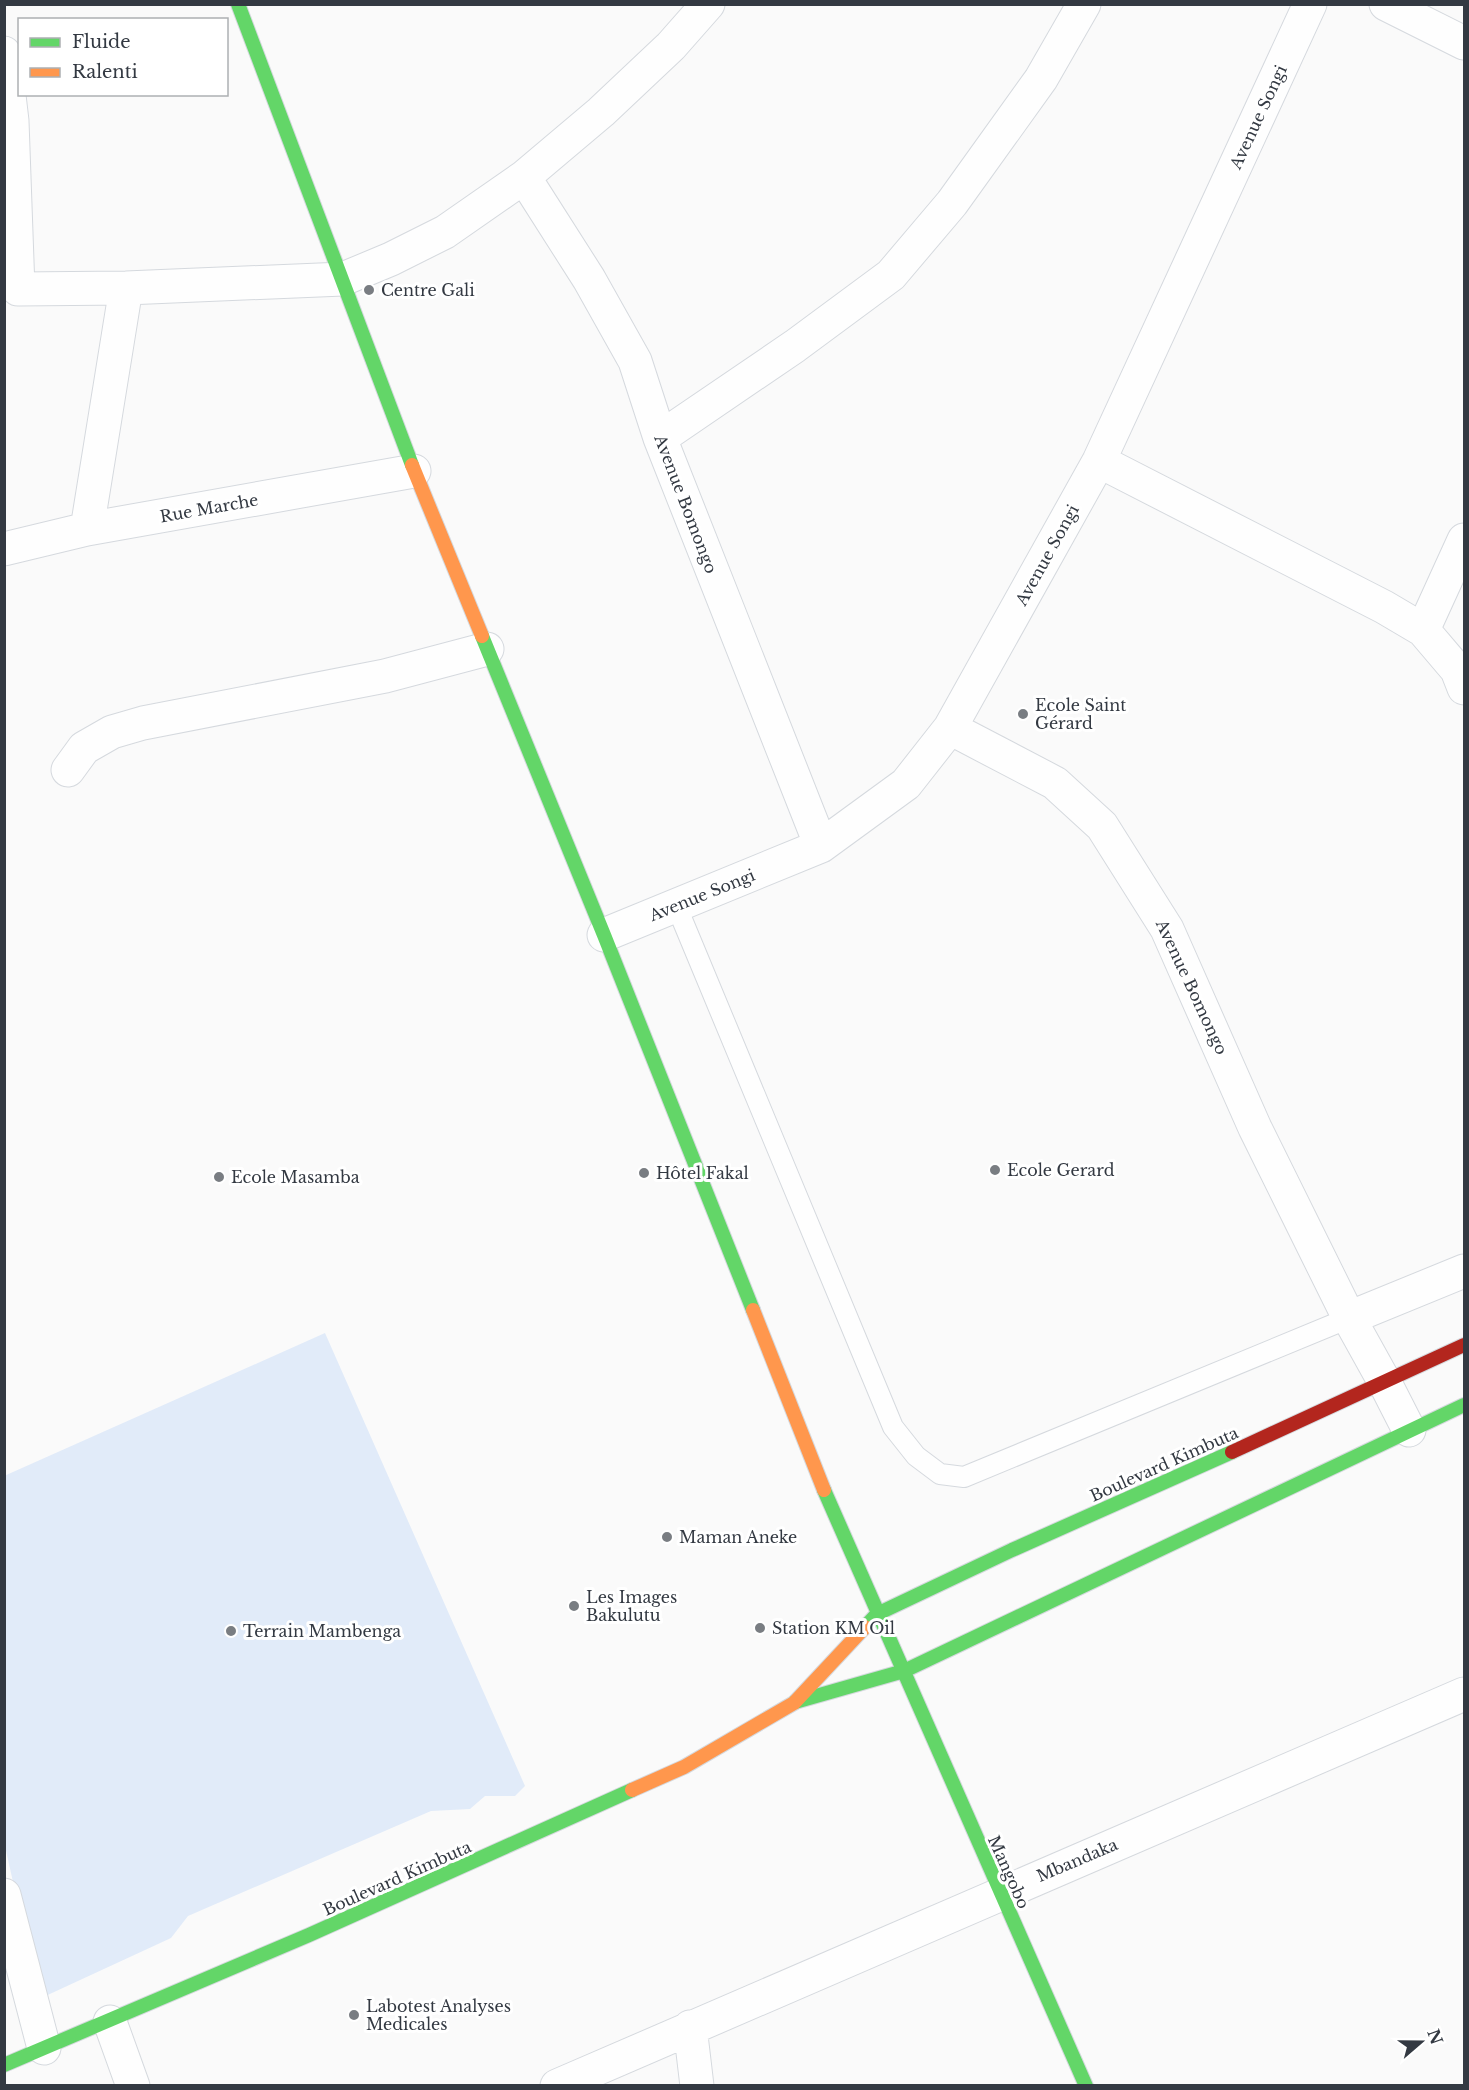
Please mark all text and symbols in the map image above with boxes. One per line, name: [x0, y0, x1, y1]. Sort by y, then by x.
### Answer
legend: [18, 18, 228, 96]
text: Fluide: [72, 31, 131, 53]
text: Ralenti: [72, 61, 138, 83]
street label: Avenue Songi: [1225, 61, 1291, 173]
place label: Centre Gali: [381, 280, 475, 300]
marker: Centre Gali: [362, 283, 376, 297]
street label: Avenue Bomongo: [650, 431, 722, 576]
street label: Rue Marche: [158, 490, 260, 526]
street label: Avenue Songi: [1011, 501, 1083, 610]
place label: Ecole Saint Gérard: [1035, 695, 1126, 733]
marker: Ecole Saint Gérard: [1016, 707, 1030, 721]
street label: Avenue Songi: [645, 864, 758, 926]
street label: Avenue Bomongo: [1151, 915, 1232, 1058]
place label: Ecole Gerard: [1007, 1160, 1115, 1180]
place label: Hôtel Fakal: [656, 1163, 749, 1183]
marker: Ecole Gerard: [988, 1163, 1002, 1177]
marker: Hôtel Fakal: [637, 1166, 651, 1180]
place label: Ecole Masamba: [231, 1167, 360, 1187]
marker: Ecole Masamba: [212, 1170, 226, 1184]
street label: Boulevard Kimbuta: [1087, 1422, 1241, 1506]
place label: Maman Aneke: [679, 1527, 797, 1547]
marker: Maman Aneke: [660, 1530, 674, 1544]
place label: Les Images Bakulutu: [586, 1587, 677, 1625]
marker: Les Images Bakulutu: [567, 1599, 581, 1613]
place label: Station KM Oil: [772, 1618, 895, 1638]
place label: Terrain Mambenga: [243, 1621, 401, 1641]
marker: Station KM Oil: [753, 1621, 767, 1635]
marker: Terrain Mambenga: [224, 1624, 238, 1638]
street label: Mangobo: [984, 1832, 1034, 1912]
street label: Mbandaka: [1033, 1834, 1121, 1886]
street label: Boulevard Kimbuta: [320, 1836, 474, 1920]
place label: Labotest Analyses Medicales: [366, 1996, 511, 2034]
marker: Labotest Analyses Medicales: [347, 2008, 361, 2022]
north arrow: [1391, 2012, 1451, 2072]
text: N: [1423, 2026, 1447, 2047]

